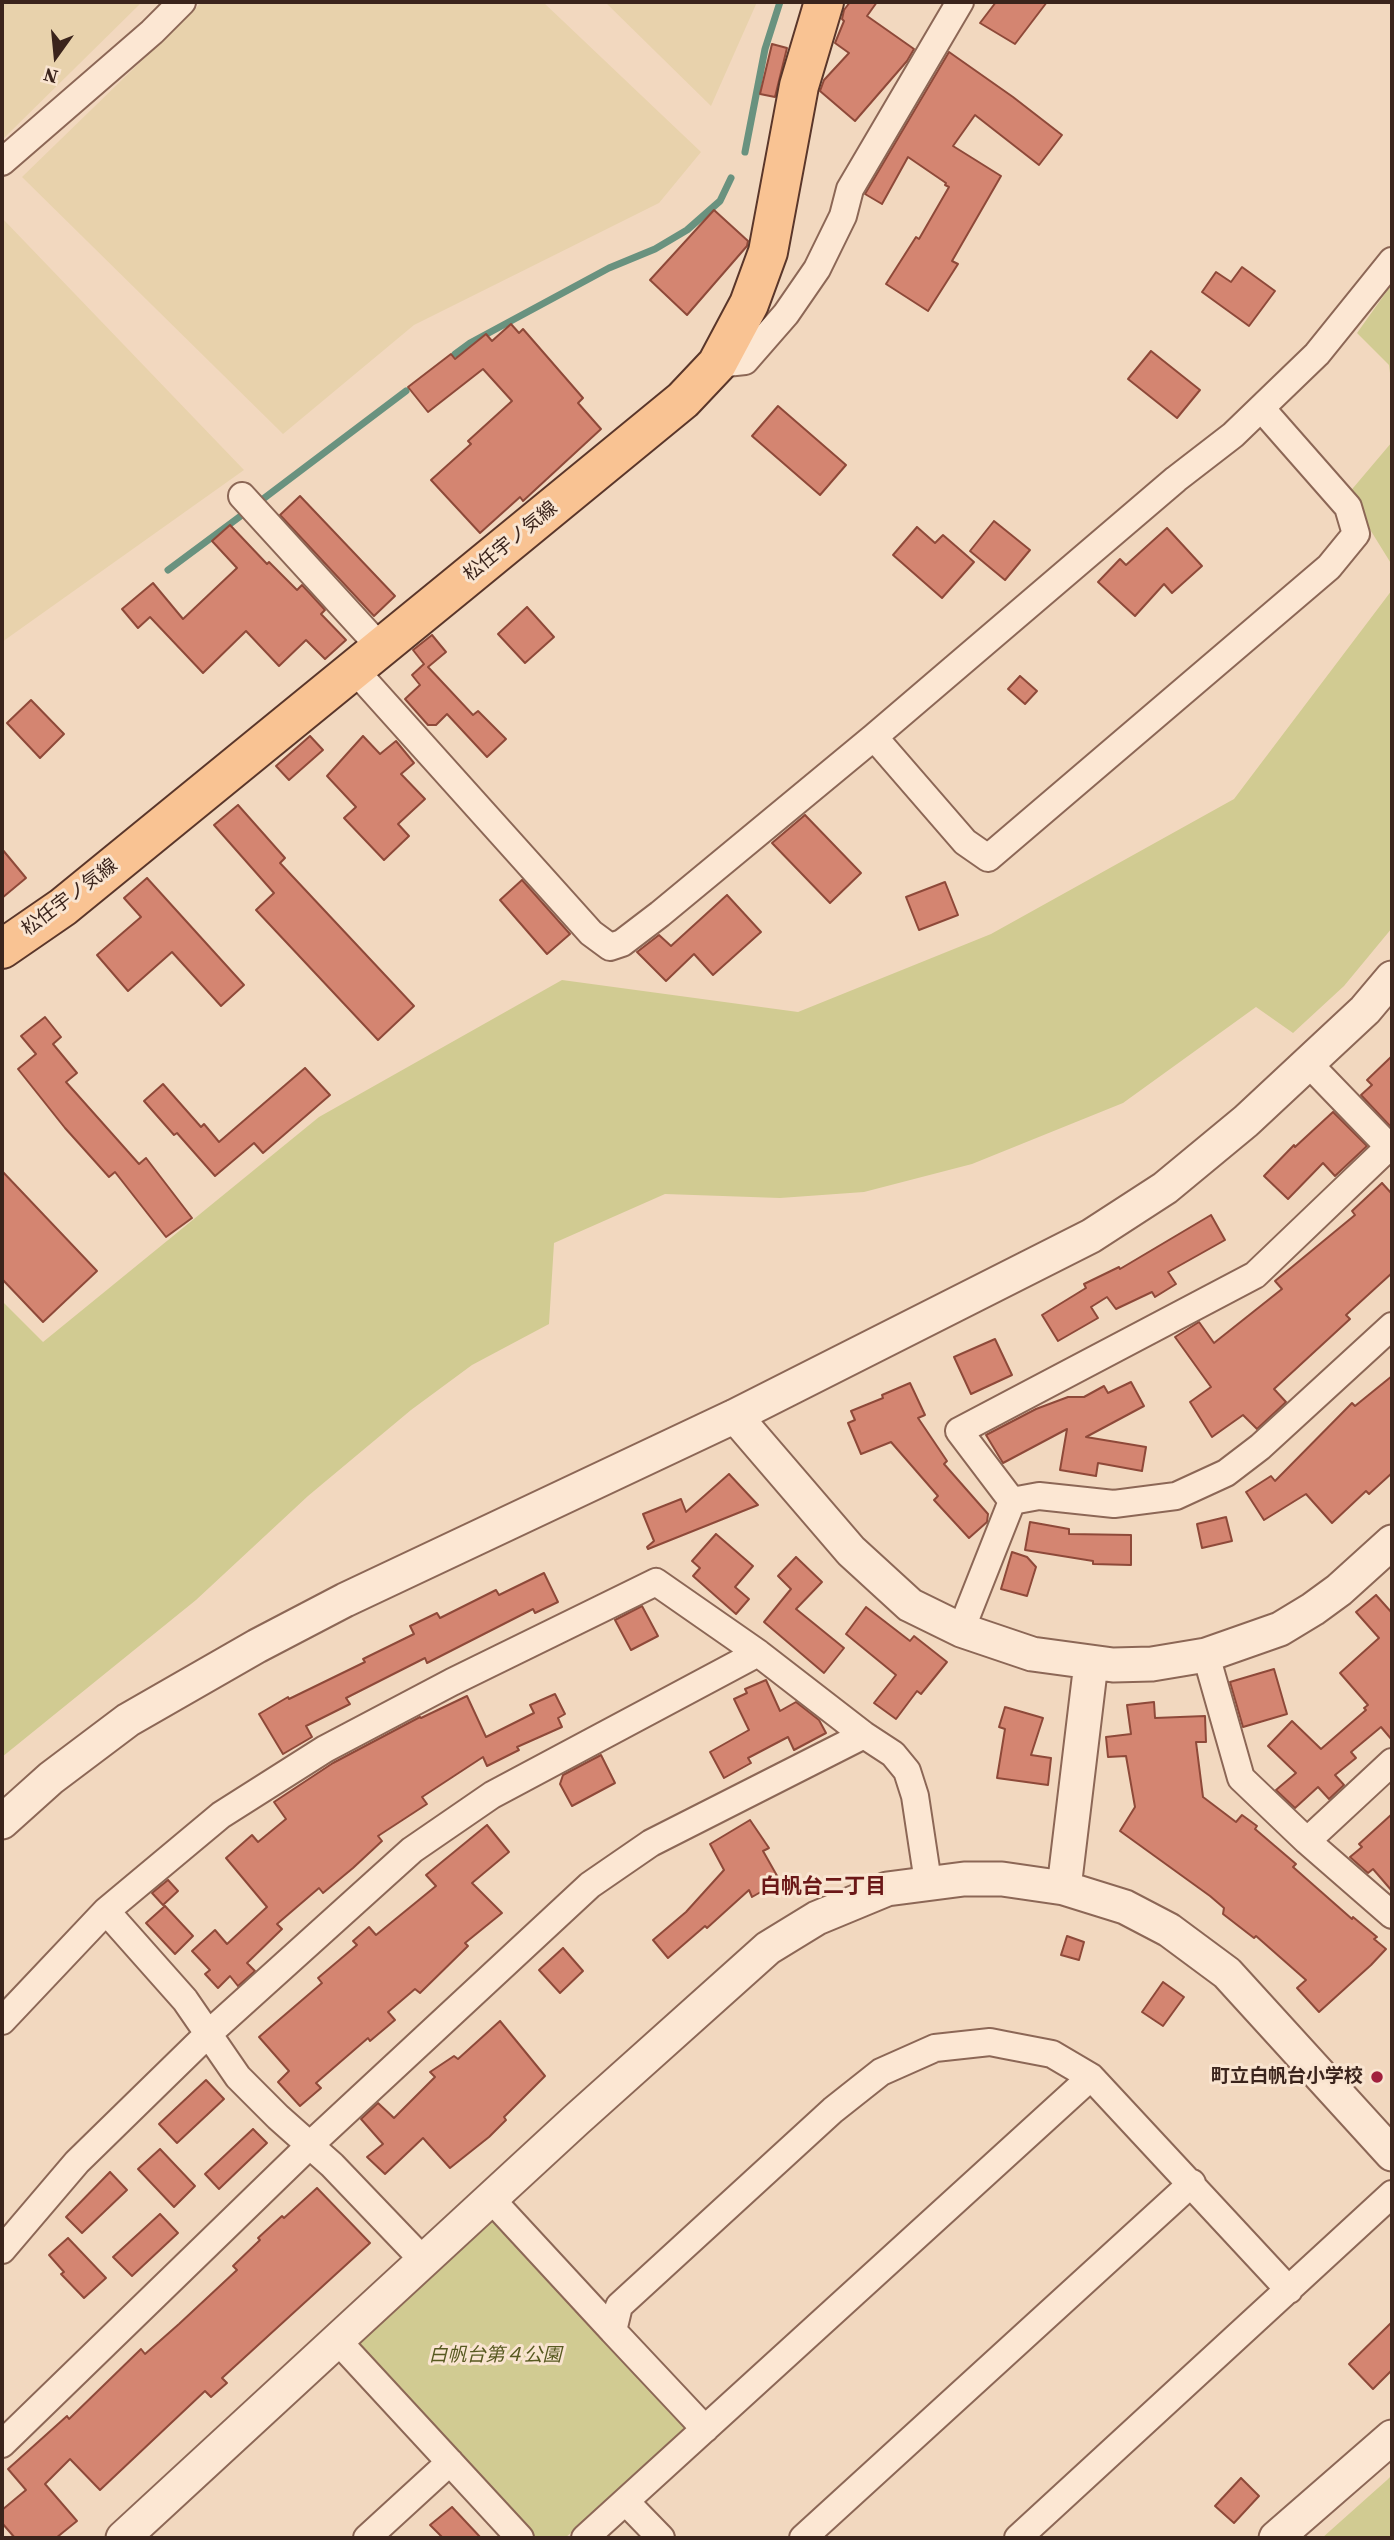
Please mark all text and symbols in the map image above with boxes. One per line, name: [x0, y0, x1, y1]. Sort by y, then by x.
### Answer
north arrow: [21, 21, 91, 91]
text: N: [41, 62, 61, 91]
street label: 松任宇ノ気線: [460, 497, 562, 587]
street label: 松任宇ノ気線: [18, 855, 122, 941]
district label: 白帆台二丁目: [760, 1875, 886, 1901]
place label: 町立白帆台小学校: [1211, 2066, 1363, 2088]
marker: 町立白帆台小学校: [1369, 2069, 1385, 2085]
park label: 白帆台第４公園: [429, 2345, 561, 2367]

